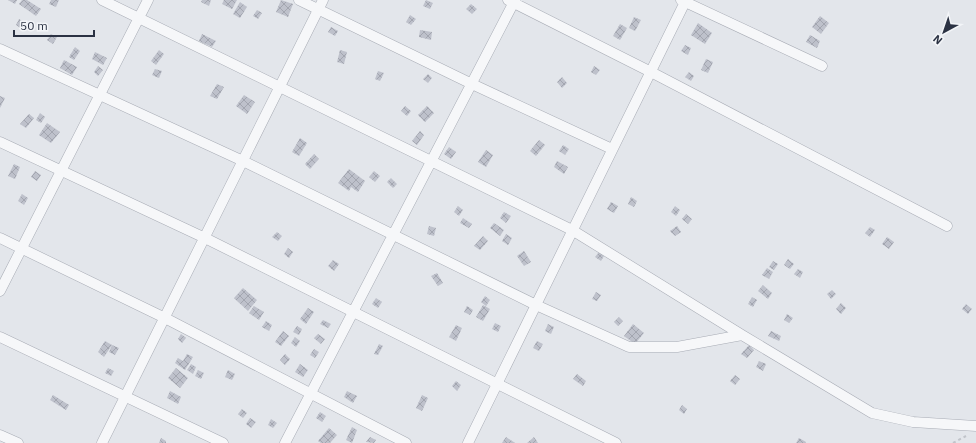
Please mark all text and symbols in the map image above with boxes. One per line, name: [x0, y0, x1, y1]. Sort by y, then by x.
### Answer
scale bar: [14, 12, 94, 38]
north arrow: [924, 12, 964, 52]
text: 50 m: [20, 18, 48, 33]
text: N: [930, 32, 945, 48]

